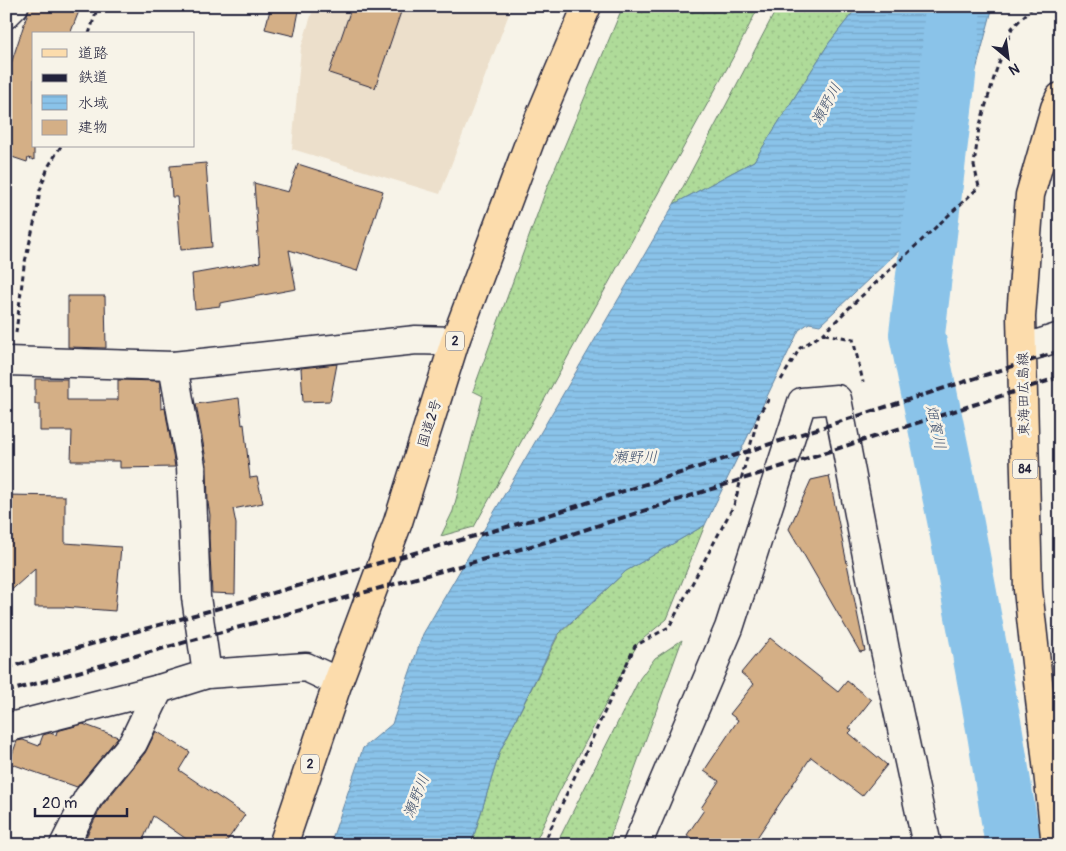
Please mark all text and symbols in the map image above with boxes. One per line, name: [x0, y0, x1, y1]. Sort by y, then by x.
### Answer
legend: [32, 32, 195, 148]
north arrow: [984, 32, 1034, 82]
text: 道路: [78, 44, 108, 63]
text: N: [1006, 59, 1022, 79]
text: 鉄道: [78, 68, 108, 87]
water label: 瀬野川: [807, 80, 846, 129]
text: 水域: [78, 94, 108, 113]
text: 建物: [78, 118, 108, 137]
road number: 2: [446, 332, 464, 351]
street label: 東海田広島線: [1014, 352, 1033, 436]
street label: 国道2号: [414, 397, 445, 449]
water label: 畑賀川: [922, 403, 949, 451]
water label: 瀬野川: [612, 448, 658, 467]
road number: 84: [1012, 459, 1038, 478]
road number: 2: [301, 754, 319, 774]
water label: 瀬野川: [399, 772, 434, 821]
scale bar: [35, 786, 128, 818]
text: 20 m: [42, 794, 77, 813]

